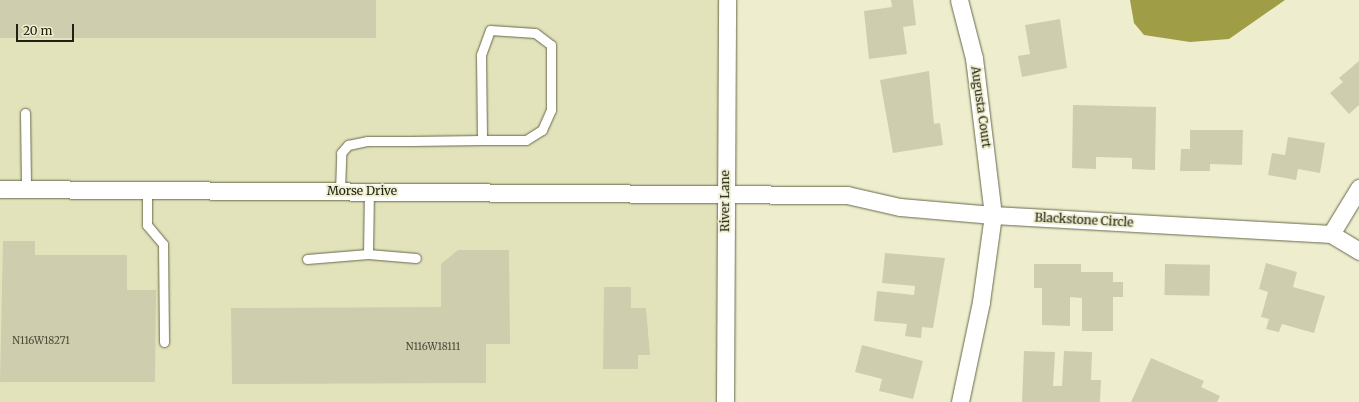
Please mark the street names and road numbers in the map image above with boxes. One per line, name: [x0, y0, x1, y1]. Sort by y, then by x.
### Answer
street label: Augusta Court: [968, 65, 994, 149]
street label: River Lane: [718, 170, 732, 232]
street label: Morse Drive: [327, 184, 397, 198]
street label: Blackstone Circle: [1034, 210, 1134, 230]

